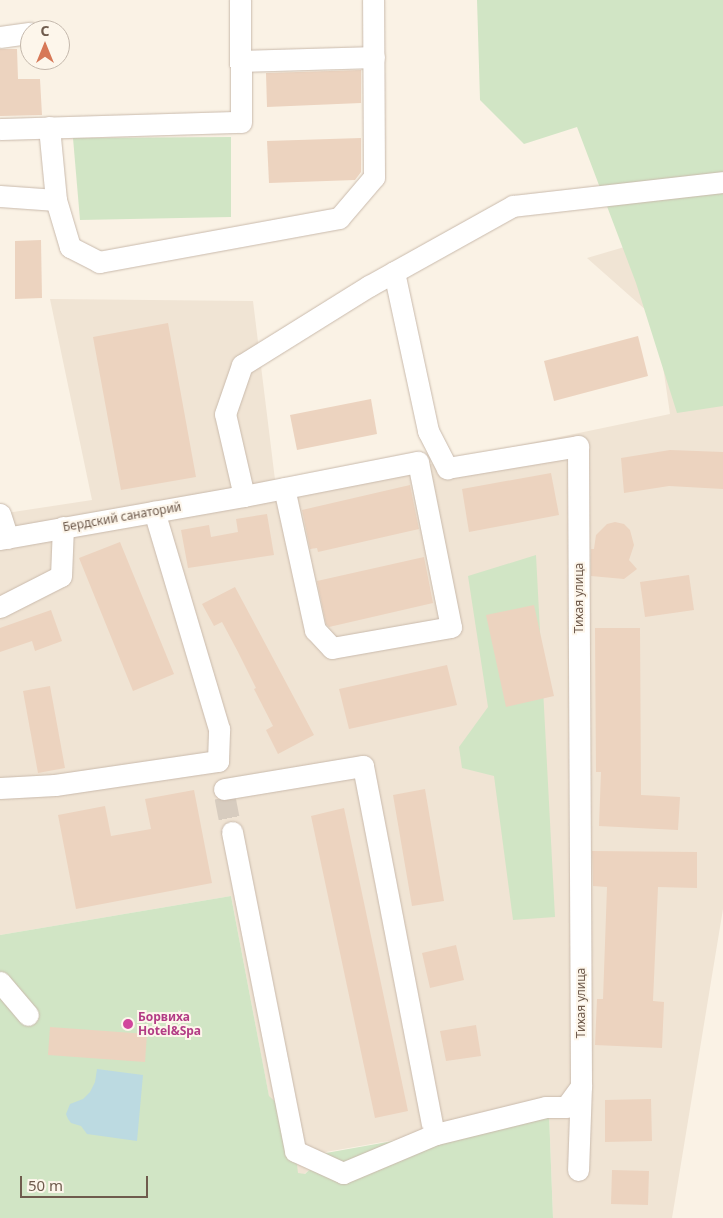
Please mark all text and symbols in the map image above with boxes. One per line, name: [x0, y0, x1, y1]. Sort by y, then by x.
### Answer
north arrow: [20, 20, 70, 70]
text: С: [40, 21, 50, 40]
street label: Бердский санаторий: [62, 499, 182, 535]
street label: Тихая улица: [572, 563, 586, 633]
street label: Тихая улица: [574, 968, 588, 1038]
place label: Борвиха Hotel&Spa: [138, 1010, 201, 1038]
marker: Борвиха Hotel&Spa: [122, 1018, 134, 1030]
scale bar: [22, 1166, 150, 1198]
text: 50 m: [28, 1175, 63, 1195]

